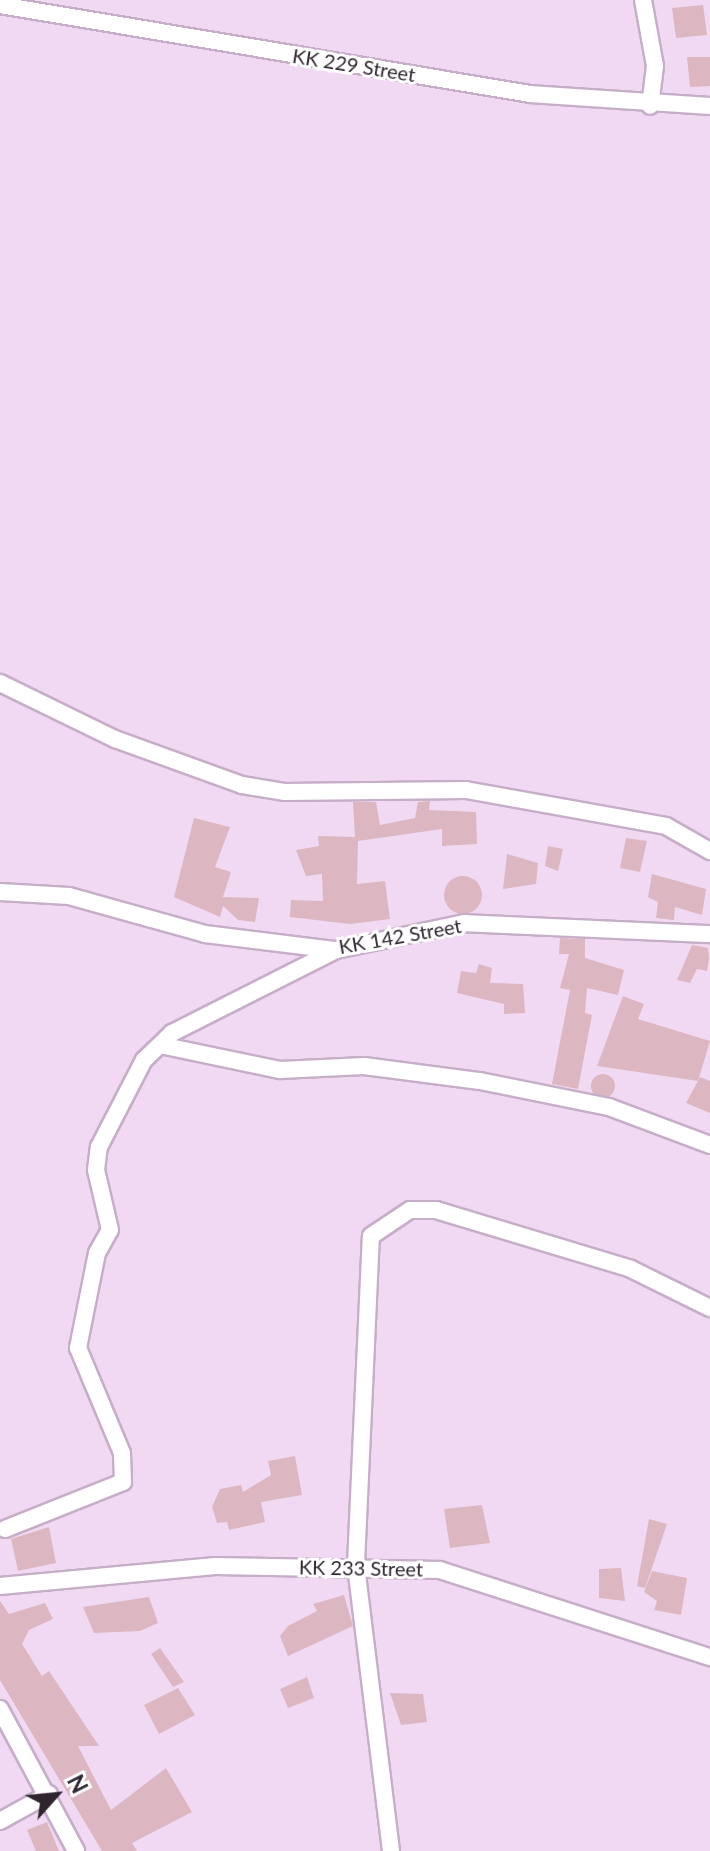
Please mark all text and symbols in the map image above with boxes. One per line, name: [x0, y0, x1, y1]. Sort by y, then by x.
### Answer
street label: KK 229 Street: [291, 43, 417, 87]
street label: KK 142 Street: [337, 913, 463, 959]
street label: KK 233 Street: [299, 1555, 423, 1581]
north arrow: [16, 1755, 96, 1835]
text: N: [62, 1770, 94, 1798]

